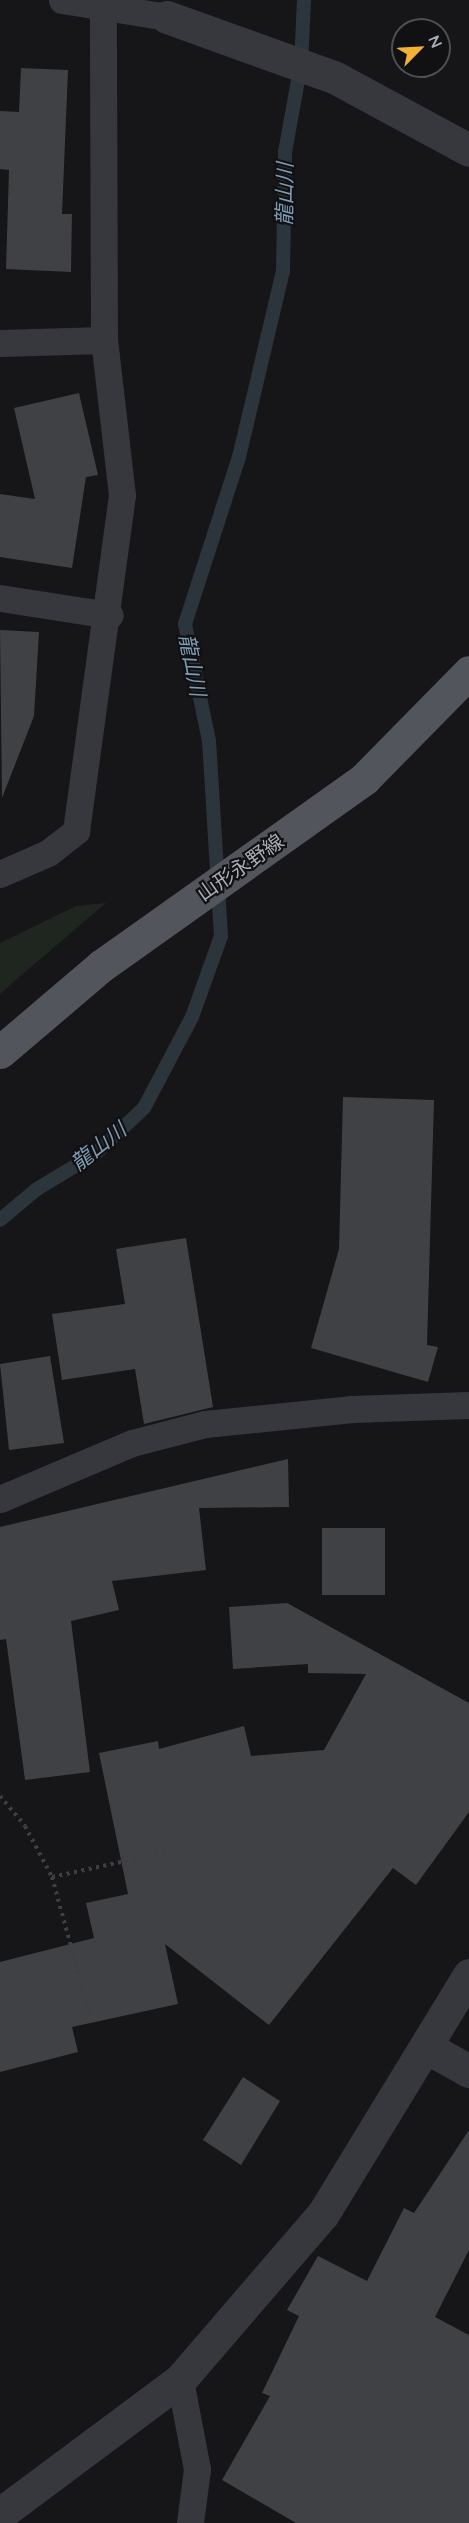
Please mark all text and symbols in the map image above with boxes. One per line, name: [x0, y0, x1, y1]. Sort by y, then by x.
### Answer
north arrow: [391, 18, 451, 78]
text: N: [424, 32, 447, 51]
water label: 龍山川: [271, 162, 297, 226]
water label: 龍山川: [175, 632, 211, 698]
street label: 山形永野線: [192, 828, 288, 906]
water label: 龍山川: [65, 1117, 131, 1175]

